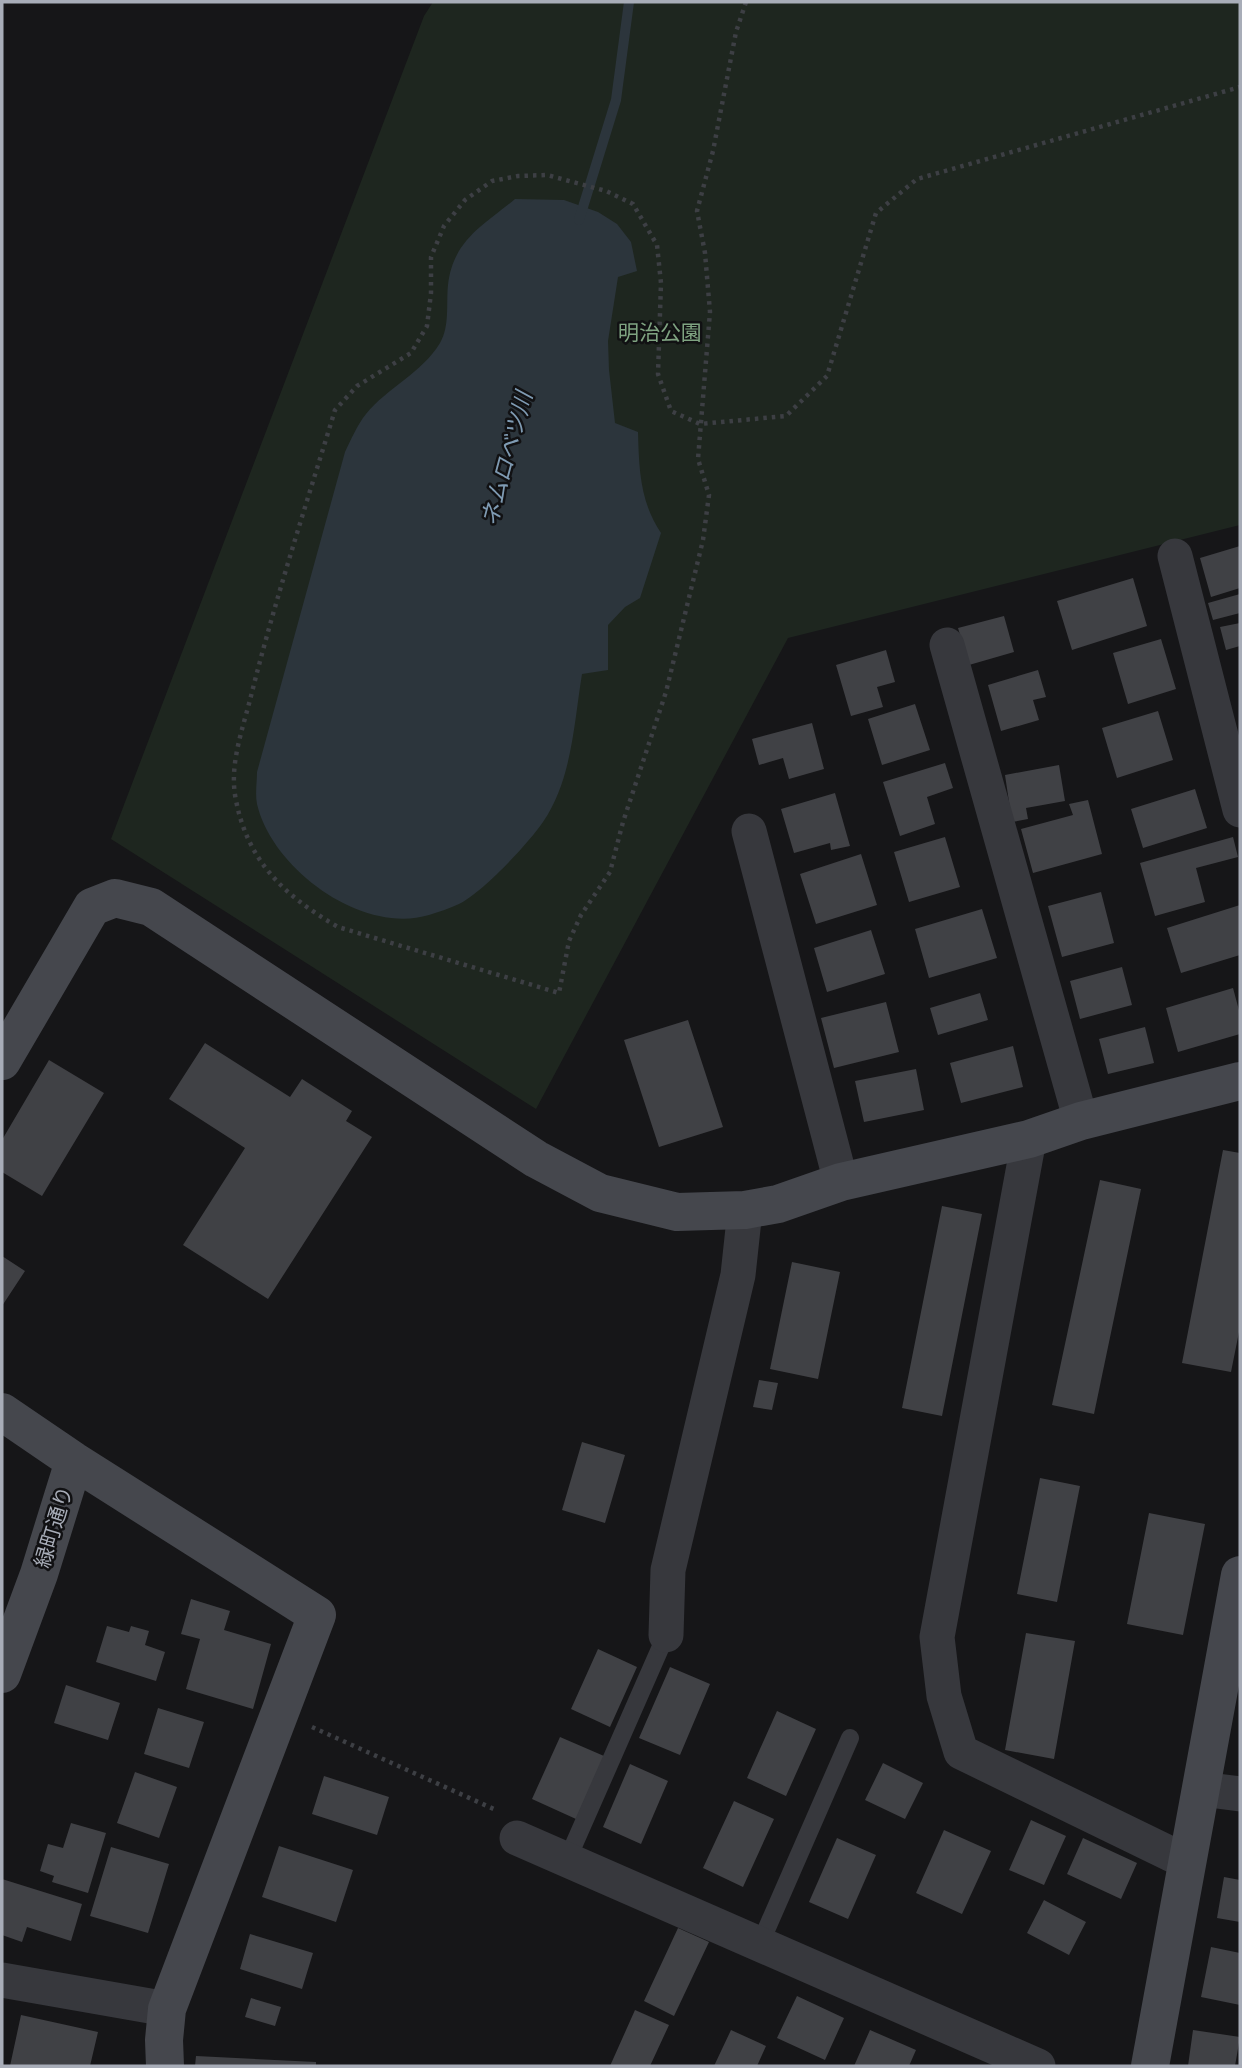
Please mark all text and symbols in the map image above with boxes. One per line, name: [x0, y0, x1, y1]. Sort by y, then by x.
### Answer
park label: 明治公園: [618, 321, 702, 345]
water label: ネムロベツ川: [476, 386, 539, 529]
street label: 緑町通り: [30, 1483, 78, 1571]

